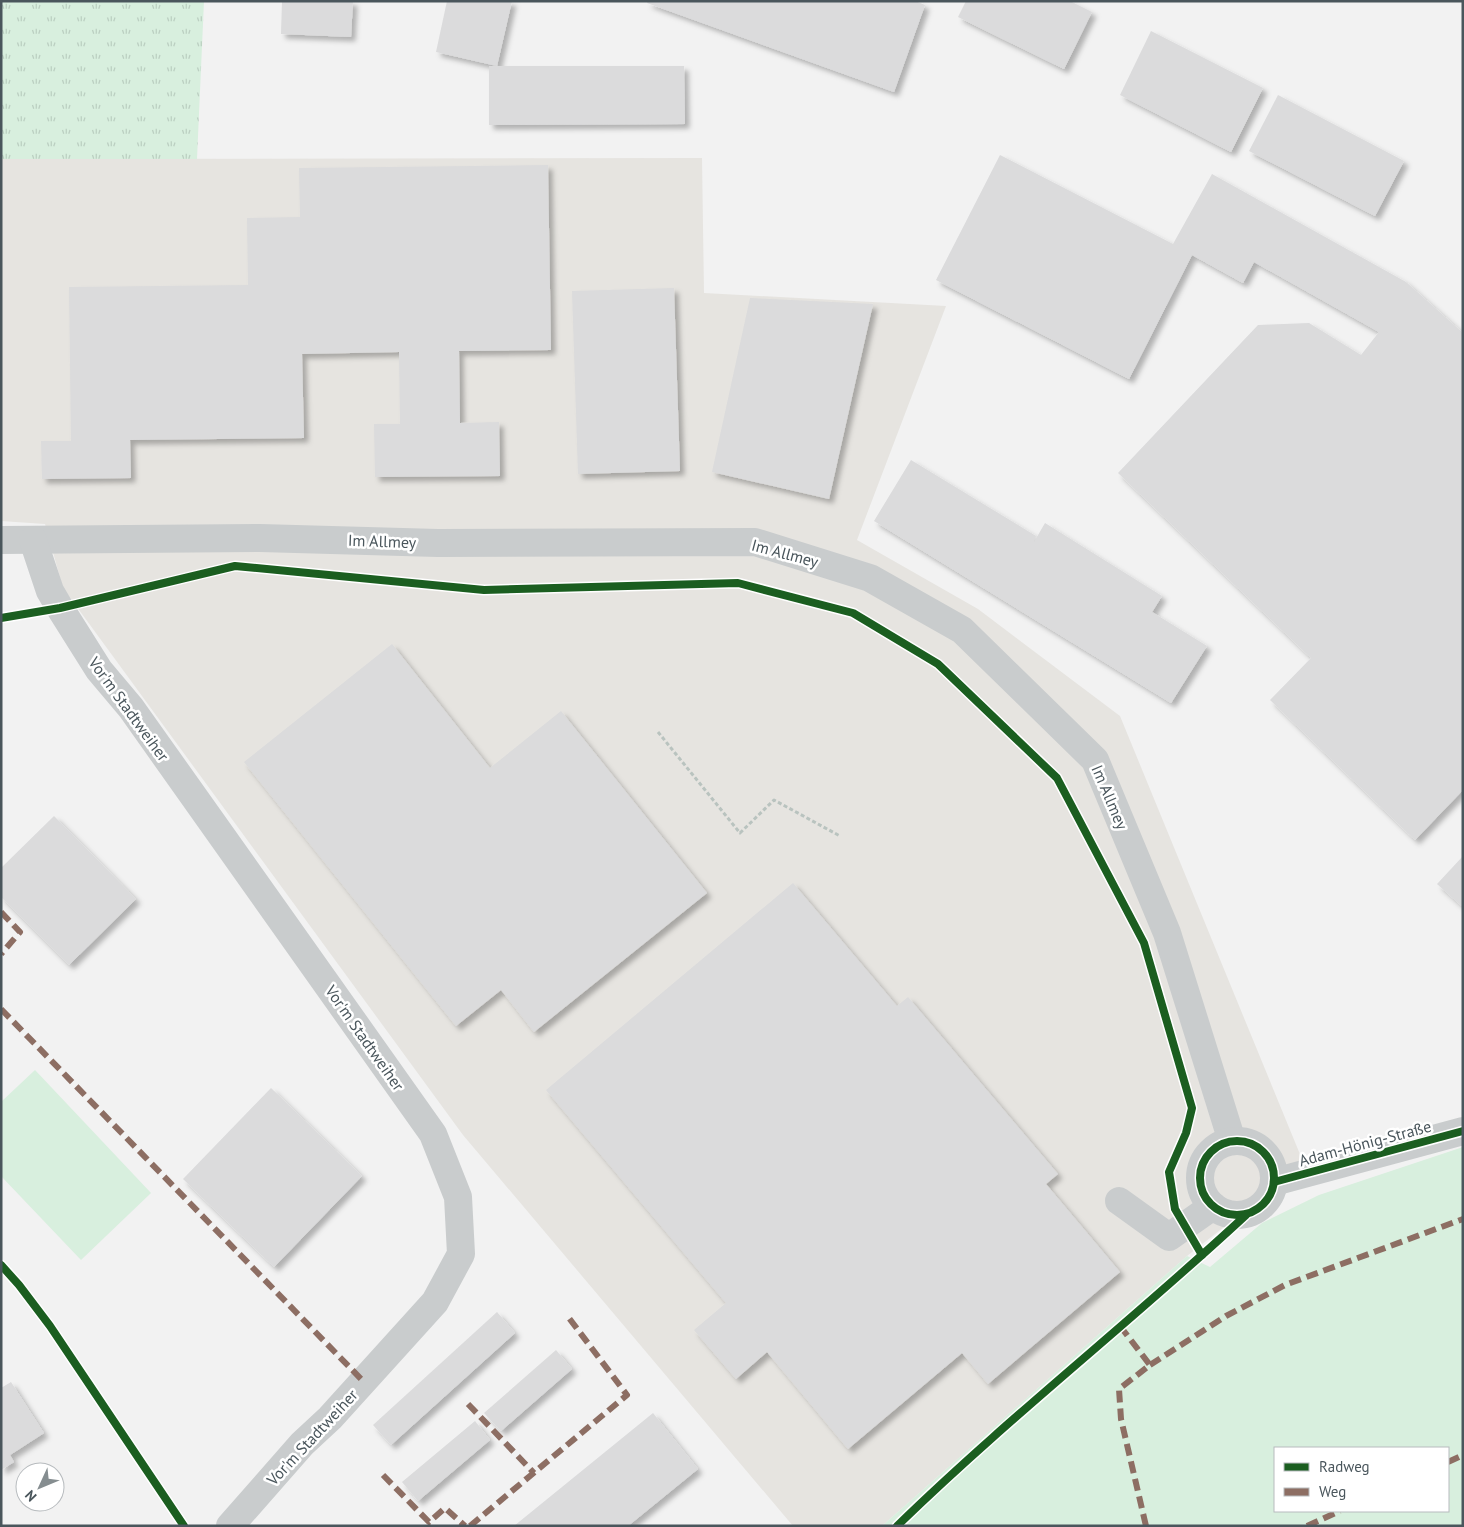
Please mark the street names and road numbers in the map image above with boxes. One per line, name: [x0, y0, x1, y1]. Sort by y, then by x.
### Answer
street label: Im Allmey: [347, 530, 417, 552]
street label: Im Allmey: [749, 534, 821, 572]
street label: Vor'm Stadtweiher: [84, 652, 174, 766]
street label: Im Allmey: [1087, 762, 1133, 833]
street label: Vor'm Stadtweiher: [321, 981, 409, 1095]
street label: Adam-Hönig-Straße: [1297, 1116, 1433, 1170]
street label: Vor'm Stadtweiher: [262, 1384, 362, 1490]

